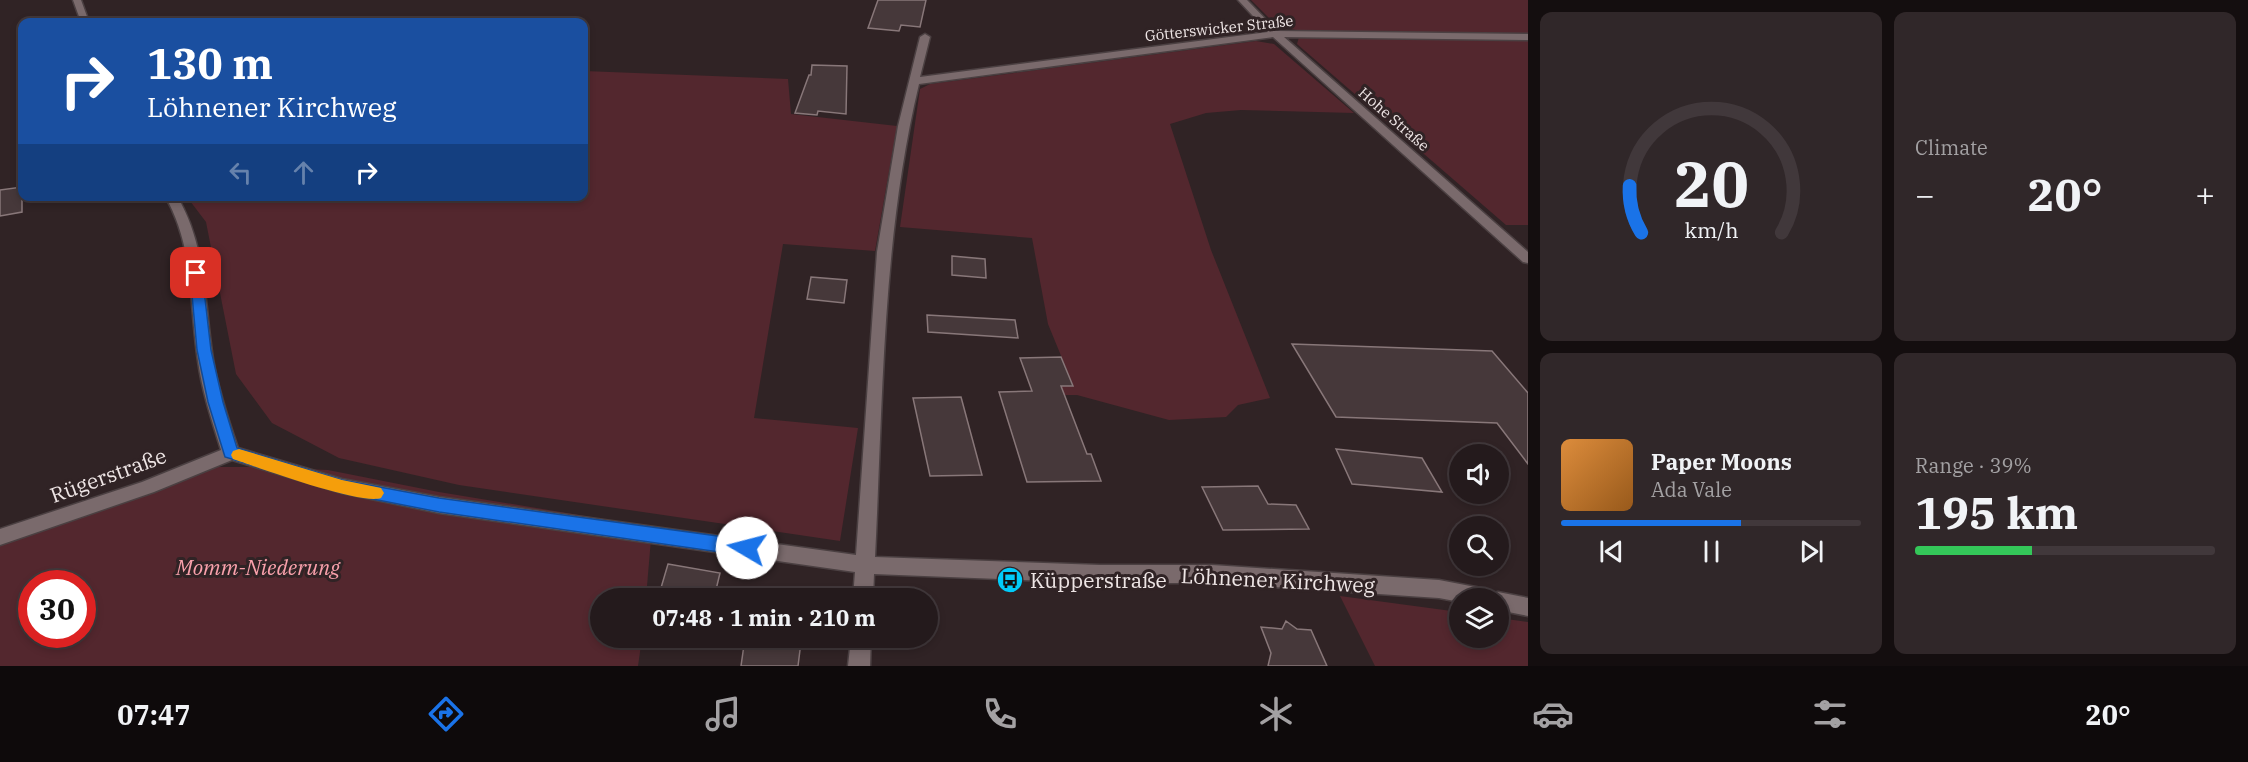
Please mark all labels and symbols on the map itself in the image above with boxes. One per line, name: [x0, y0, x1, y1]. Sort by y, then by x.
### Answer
street label: Götterswicker Straße: [1144, 11, 1294, 45]
street label: Hohe Straße: [1355, 83, 1433, 155]
pin: [170, 247, 221, 298]
street label: Rügerstraße: [46, 441, 170, 509]
position arrow: [715, 516, 779, 580]
park label: Momm-Niederung: [175, 553, 341, 581]
street label: Löhnener Kirchweg: [1180, 561, 1376, 599]
bus stop icon: Küpperstraße: [995, 565, 1025, 595]
place label: Küpperstraße: [1030, 566, 1167, 594]
speed limit sign: 30: [18, 570, 96, 648]

